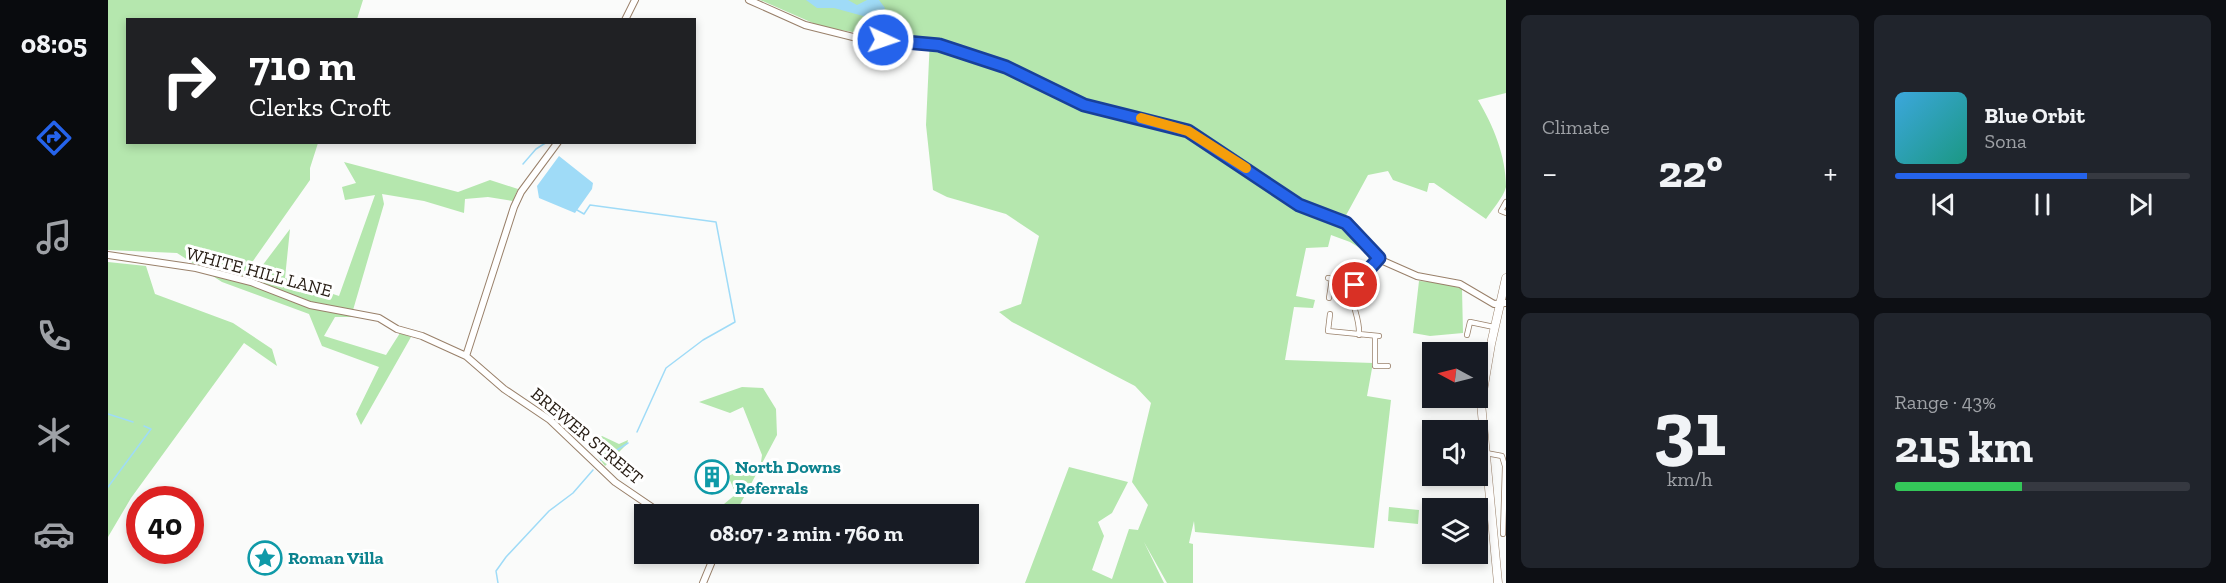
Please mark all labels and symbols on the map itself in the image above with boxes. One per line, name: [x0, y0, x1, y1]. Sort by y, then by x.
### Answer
position arrow: [851, 8, 915, 72]
street label: WHITE HILL LANE: [184, 242, 334, 302]
pin: [1329, 259, 1380, 310]
north arrow: [1422, 342, 1488, 408]
street label: BREWER STREET: [527, 383, 647, 489]
place label: North Downs Referrals: [735, 456, 841, 499]
building icon: North Downs Referrals: [694, 459, 730, 495]
speed limit sign: 40: [126, 486, 204, 564]
place icon: Roman Villa: [247, 540, 283, 576]
place label: Roman Villa: [288, 547, 384, 569]

